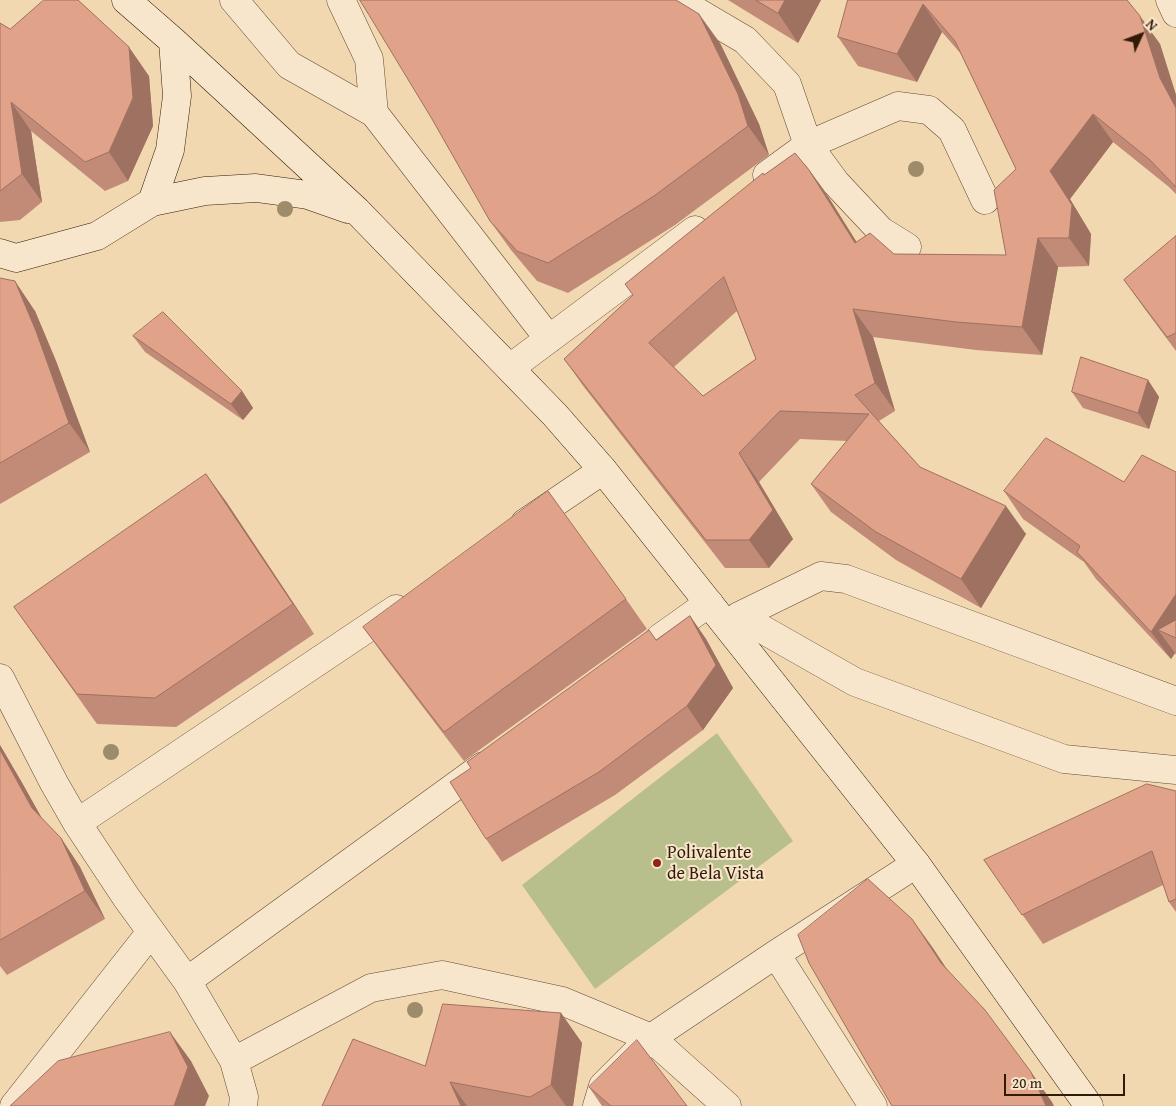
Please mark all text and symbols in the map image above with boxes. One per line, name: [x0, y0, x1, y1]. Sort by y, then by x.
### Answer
north arrow: [1116, 10, 1166, 60]
text: N: [1141, 15, 1162, 35]
place label: Polivalente de Bela Vista: [667, 842, 764, 884]
marker: Polivalente de Bela Vista: [651, 857, 663, 869]
scale bar: [1006, 1064, 1127, 1096]
text: 20 m: [1012, 1072, 1042, 1093]

